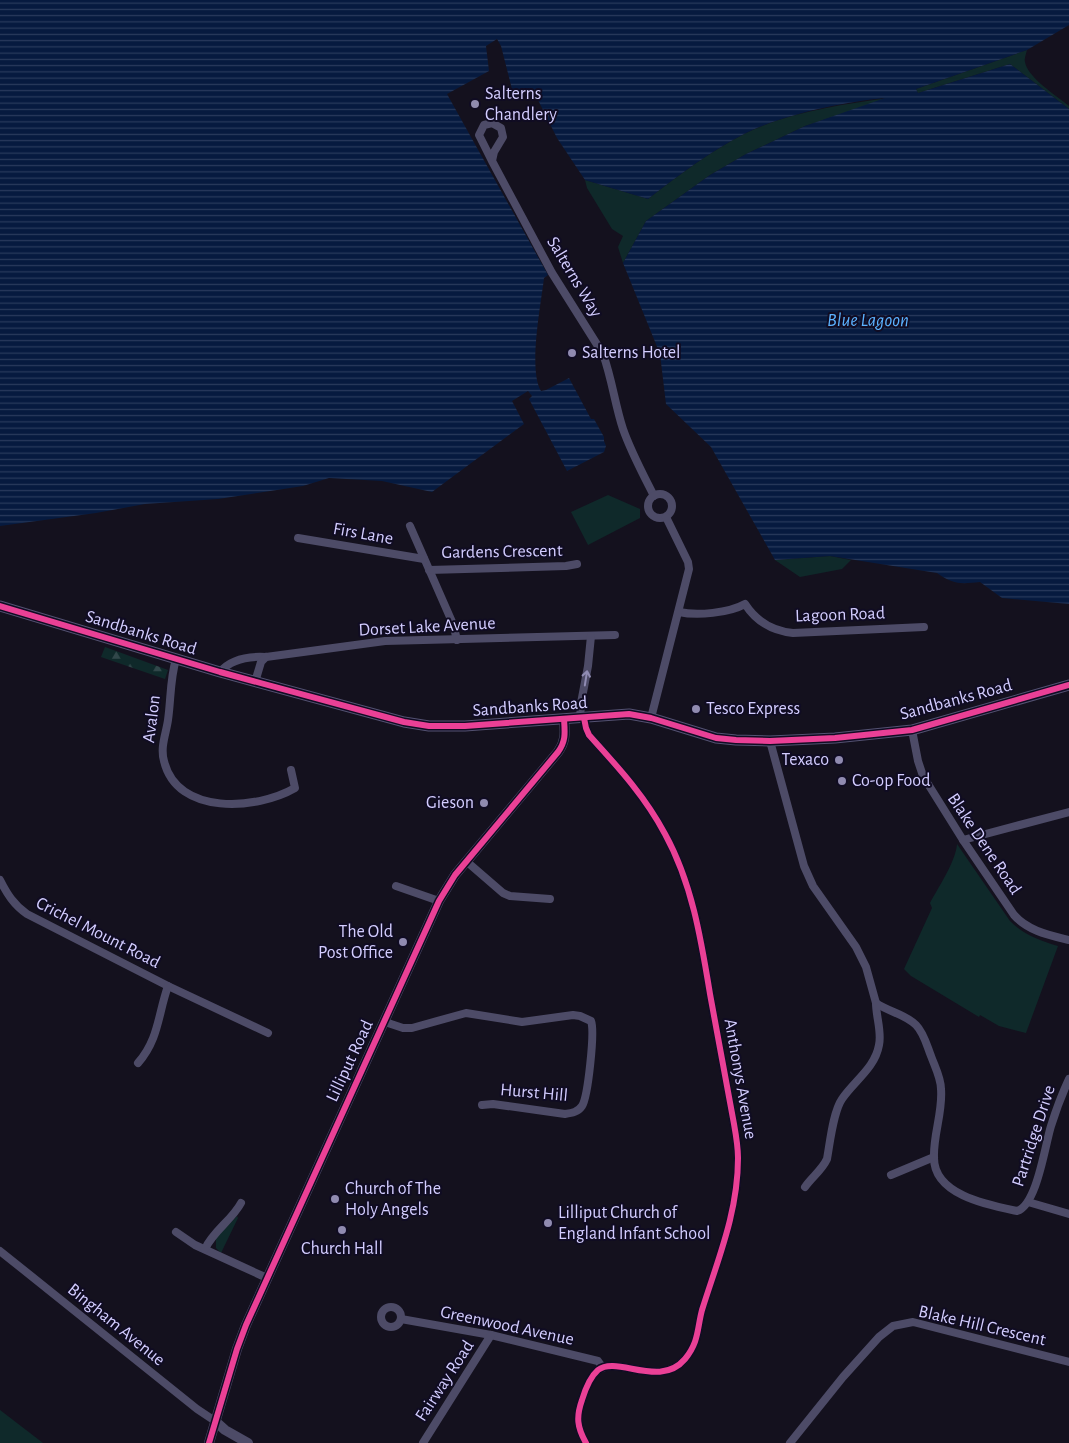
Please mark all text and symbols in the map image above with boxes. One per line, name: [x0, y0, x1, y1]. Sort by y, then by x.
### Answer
place label: Salterns Chandlery: [485, 85, 557, 124]
marker: Salterns Chandlery: [469, 98, 481, 110]
street label: Salterns Way: [543, 234, 605, 321]
water label: Blue Lagoon: [827, 311, 909, 330]
place label: Salterns Hotel: [582, 344, 680, 362]
marker: Salterns Hotel: [566, 347, 578, 359]
street label: Firs Lane: [331, 520, 395, 548]
street label: Gardens Crescent: [441, 542, 563, 562]
street label: Lagoon Road: [795, 604, 885, 626]
street label: Sandbanks Road: [83, 608, 199, 658]
street label: Dorset Lake Avenue: [358, 614, 496, 640]
one-way arrow: [582, 670, 592, 686]
street label: Sandbanks Road: [898, 676, 1014, 724]
street label: Avalon: [140, 694, 164, 744]
street label: Sandbanks Road: [472, 694, 588, 720]
place label: Tesco Express: [706, 700, 800, 718]
marker: Tesco Express: [690, 703, 702, 715]
place label: Texaco: [782, 751, 829, 769]
marker: Texaco: [833, 754, 845, 766]
place label: Co-op Food: [852, 772, 931, 790]
marker: Co-op Food: [836, 775, 848, 787]
street label: Blake Dene Road: [944, 790, 1024, 898]
place label: Gieson: [426, 794, 474, 812]
marker: Gieson: [478, 797, 490, 809]
street label: Crichel Mount Road: [33, 894, 163, 972]
place label: The Old Post Office: [318, 923, 393, 962]
marker: The Old Post Office: [397, 936, 409, 948]
street label: Lilliput Road: [323, 1017, 377, 1105]
street label: Anthonys Avenue: [721, 1017, 759, 1141]
street label: Hurst Hill: [499, 1081, 569, 1105]
street label: Partridge Drive: [1009, 1083, 1059, 1189]
place label: Church of The Holy Angels: [345, 1180, 441, 1219]
marker: Church of The Holy Angels: [329, 1193, 341, 1205]
place label: Lilliput Church of England Infant School: [558, 1204, 710, 1243]
marker: Lilliput Church of England Infant School: [542, 1217, 554, 1229]
marker: Church Hall: [336, 1224, 348, 1236]
place label: Church Hall: [301, 1240, 383, 1258]
street label: Bingham Avenue: [64, 1280, 168, 1370]
street label: Greenwood Avenue: [439, 1303, 575, 1349]
street label: Blake Hill Crescent: [917, 1303, 1048, 1349]
street label: Fairway Road: [412, 1337, 478, 1425]

